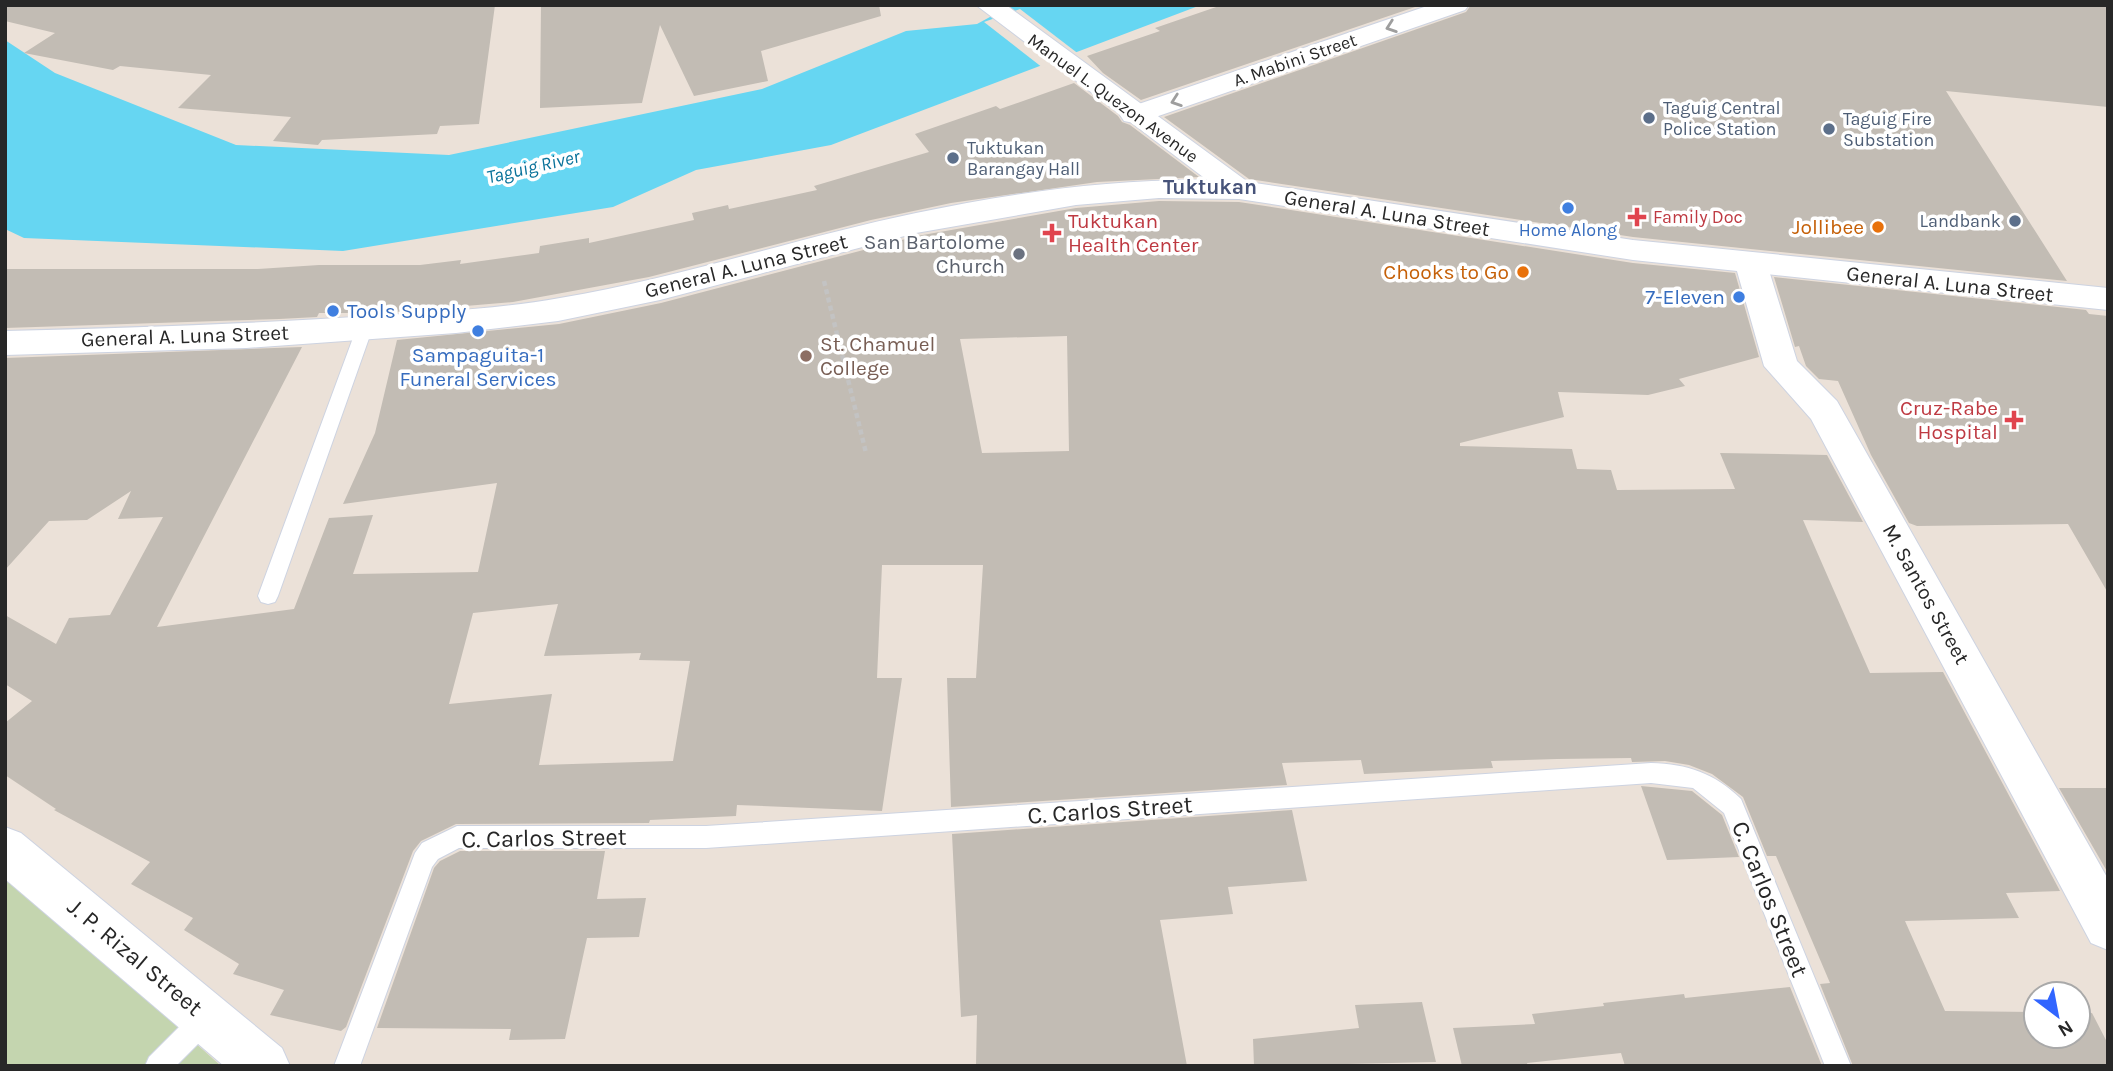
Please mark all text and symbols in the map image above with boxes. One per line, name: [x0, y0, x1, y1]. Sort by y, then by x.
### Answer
one-way arrow: [1385, 19, 1398, 33]
street label: Manuel L. Quezon Avenue: [1023, 29, 1203, 167]
street label: A. Mabini Street: [1230, 29, 1360, 91]
one-way arrow: [1170, 93, 1182, 107]
place label: Taguig Central Police Station: [1663, 97, 1781, 140]
place label: Taguig Fire Substation: [1843, 108, 1934, 151]
marker: Taguig Central Police Station: [1641, 110, 1657, 126]
marker: Taguig Fire Substation: [1821, 121, 1837, 137]
place label: Tuktukan Barangay Hall: [967, 137, 1080, 180]
water label: Taguig River: [484, 145, 583, 188]
marker: Tuktukan Barangay Hall: [945, 150, 961, 166]
district label: Tuktukan: [1163, 175, 1257, 199]
street label: General A. Luna Street: [1282, 185, 1492, 241]
marker: Home Along: [1560, 200, 1576, 216]
place label: Family Doc: [1653, 206, 1743, 228]
marker: Family Doc: [1627, 207, 1647, 227]
place label: Tuktukan Health Center: [1068, 209, 1199, 257]
place label: Landbank: [1920, 210, 2001, 232]
marker: Landbank: [2007, 213, 2023, 229]
place label: Jollibee: [1792, 215, 1864, 239]
place label: Home Along: [1519, 219, 1617, 241]
marker: Jollibee: [1870, 219, 1886, 235]
marker: Tuktukan Health Center: [1042, 223, 1062, 243]
street label: General A. Luna Street: [642, 229, 850, 303]
place label: San Bartolome Church: [864, 230, 1005, 278]
marker: San Bartolome Church: [1011, 246, 1027, 262]
place label: Chooks to Go: [1383, 260, 1509, 284]
street label: General A. Luna Street: [1845, 261, 2055, 307]
marker: Chooks to Go: [1515, 264, 1531, 280]
place label: 7-Eleven: [1645, 285, 1725, 309]
marker: 7-Eleven: [1731, 289, 1747, 305]
place label: Tools Supply: [347, 299, 467, 323]
marker: Tools Supply: [325, 303, 341, 319]
street label: General A. Luna Street: [81, 320, 289, 352]
marker: Sampaguita-1 Funeral Services: [470, 323, 486, 339]
place label: St. Chamuel College: [820, 332, 935, 380]
place label: Sampaguita-1 Funeral Services: [399, 343, 557, 391]
marker: St. Chamuel College: [798, 348, 814, 364]
place label: Cruz-Rabe Hospital: [1900, 396, 1998, 444]
marker: Cruz-Rabe Hospital: [2004, 410, 2024, 430]
street label: M. Santos Street: [1878, 520, 1974, 668]
street label: C. Carlos Street: [1027, 790, 1193, 830]
street label: C. Carlos Street: [1726, 817, 1814, 981]
street label: C. Carlos Street: [461, 823, 627, 853]
street label: J. P. Rizal Street: [62, 892, 208, 1022]
north arrow: [2022, 980, 2092, 1050]
text: N: [2054, 1016, 2077, 1042]

